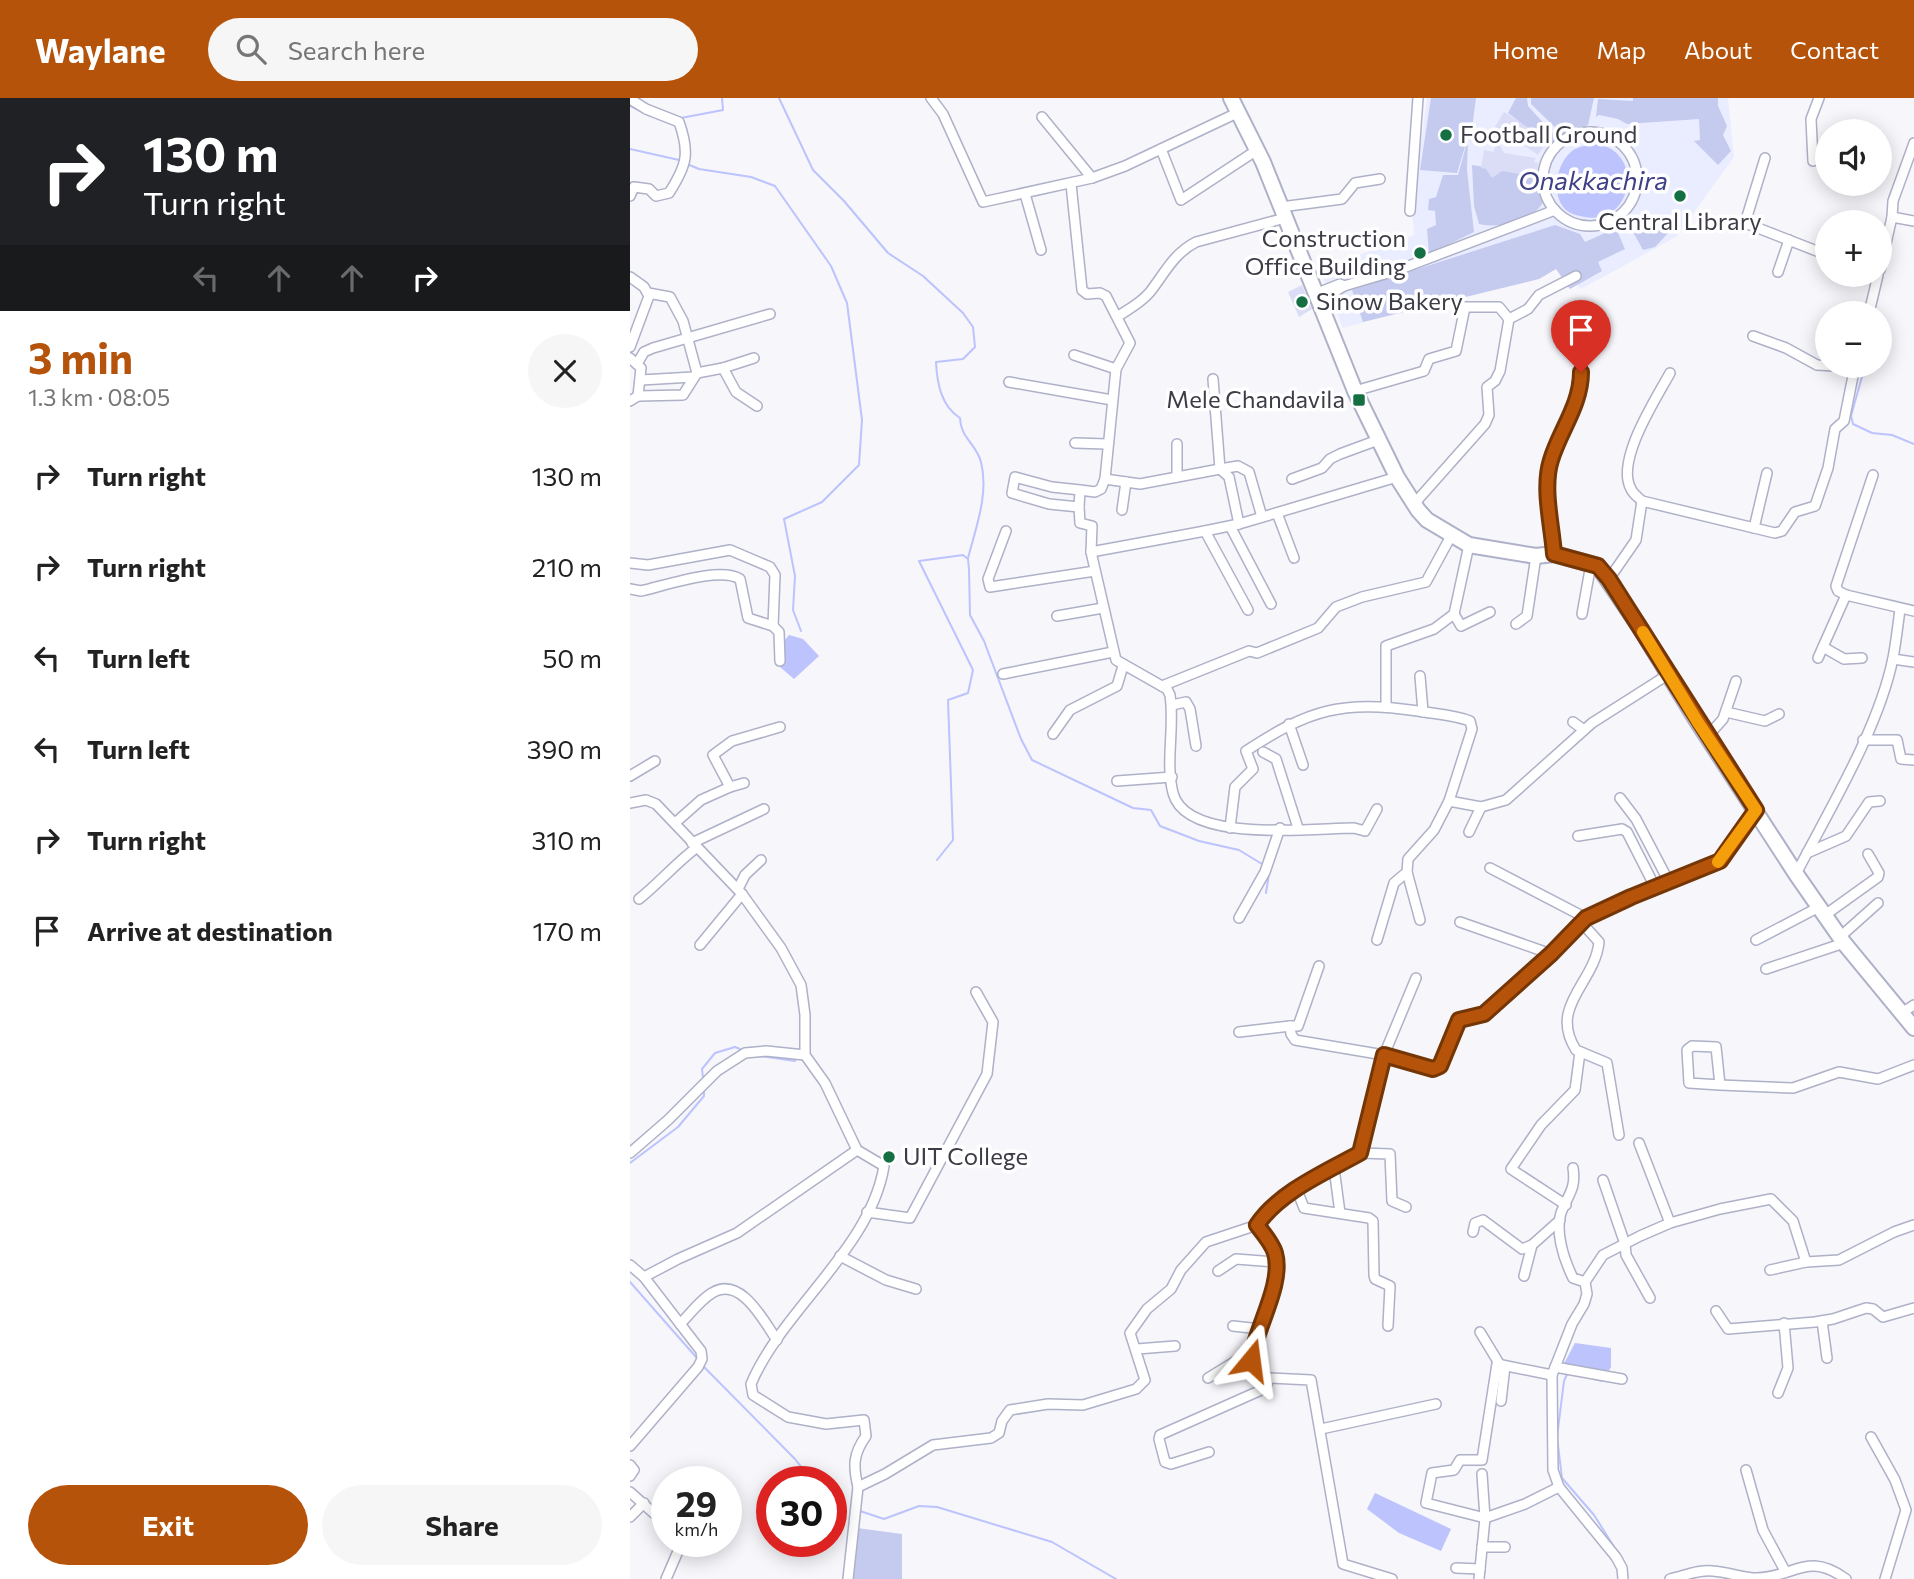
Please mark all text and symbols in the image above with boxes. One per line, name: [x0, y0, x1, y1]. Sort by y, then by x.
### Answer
search box: [208, 18, 698, 81]
text: Waylane: [35, 29, 166, 70]
icon: search: [232, 30, 270, 68]
text: Search here: [288, 34, 425, 65]
text: Home: [1493, 35, 1559, 64]
text: Map: [1597, 35, 1646, 64]
text: About: [1684, 35, 1752, 64]
text: Contact: [1790, 35, 1879, 64]
place label: Football Ground: [1460, 119, 1637, 148]
map controls: [1815, 119, 1892, 378]
button: sound: [1815, 119, 1892, 196]
text: 130 m: [143, 122, 278, 182]
icon: right: [28, 126, 119, 217]
marker: Football Ground: [1438, 127, 1454, 143]
water label: Onakkachira: [1518, 164, 1668, 195]
text: Turn right: [143, 182, 286, 222]
marker: Central Library: [1672, 188, 1688, 204]
place label: Central Library: [1598, 206, 1762, 235]
button: +: [1815, 210, 1892, 287]
place label: Construction Office Building: [1245, 223, 1406, 280]
marker: Construction Office Building: [1412, 245, 1428, 261]
icon: left: [187, 259, 225, 297]
icon: ahead: [260, 259, 298, 297]
icon: ahead: [333, 259, 371, 297]
icon: right: [406, 259, 444, 297]
place label: Sinow Bakery: [1316, 286, 1463, 315]
marker: Sinow Bakery: [1294, 294, 1310, 310]
pin: [1551, 300, 1611, 372]
button: −: [1815, 301, 1892, 378]
icon: arrive: [1562, 311, 1600, 349]
text: 3 min: [28, 331, 133, 383]
button: close: [528, 334, 602, 408]
text: 1.3 km · 08:05: [28, 383, 170, 411]
place label: Mele Chandavila: [1166, 384, 1345, 413]
marker: Mele Chandavila: [1351, 392, 1367, 408]
icon: right: [28, 457, 66, 495]
text: Turn right: [87, 460, 206, 491]
text: 130 m: [531, 460, 602, 491]
icon: right: [28, 548, 66, 586]
text: Turn right: [87, 551, 206, 582]
text: 210 m: [532, 551, 602, 582]
icon: left: [28, 639, 66, 677]
text: Turn left: [87, 642, 190, 673]
text: 50 m: [542, 642, 602, 673]
icon: left: [28, 730, 66, 768]
text: Turn left: [87, 733, 190, 764]
text: 390 m: [527, 733, 602, 764]
icon: right: [28, 821, 66, 859]
text: Turn right: [87, 824, 206, 855]
text: 310 m: [531, 824, 602, 855]
icon: arrive: [28, 912, 66, 950]
text: Arrive at destination: [87, 915, 333, 946]
text: 170 m: [533, 915, 602, 946]
place label: UIT College: [903, 1141, 1028, 1170]
marker: UIT College: [881, 1149, 897, 1165]
position arrow: [1214, 1323, 1288, 1397]
speed limit sign: 30: [756, 1466, 847, 1557]
text: 29: [676, 1481, 717, 1524]
button: Exit: [28, 1485, 308, 1565]
button: Share: [322, 1485, 602, 1565]
text: km/h: [675, 1518, 718, 1540]

